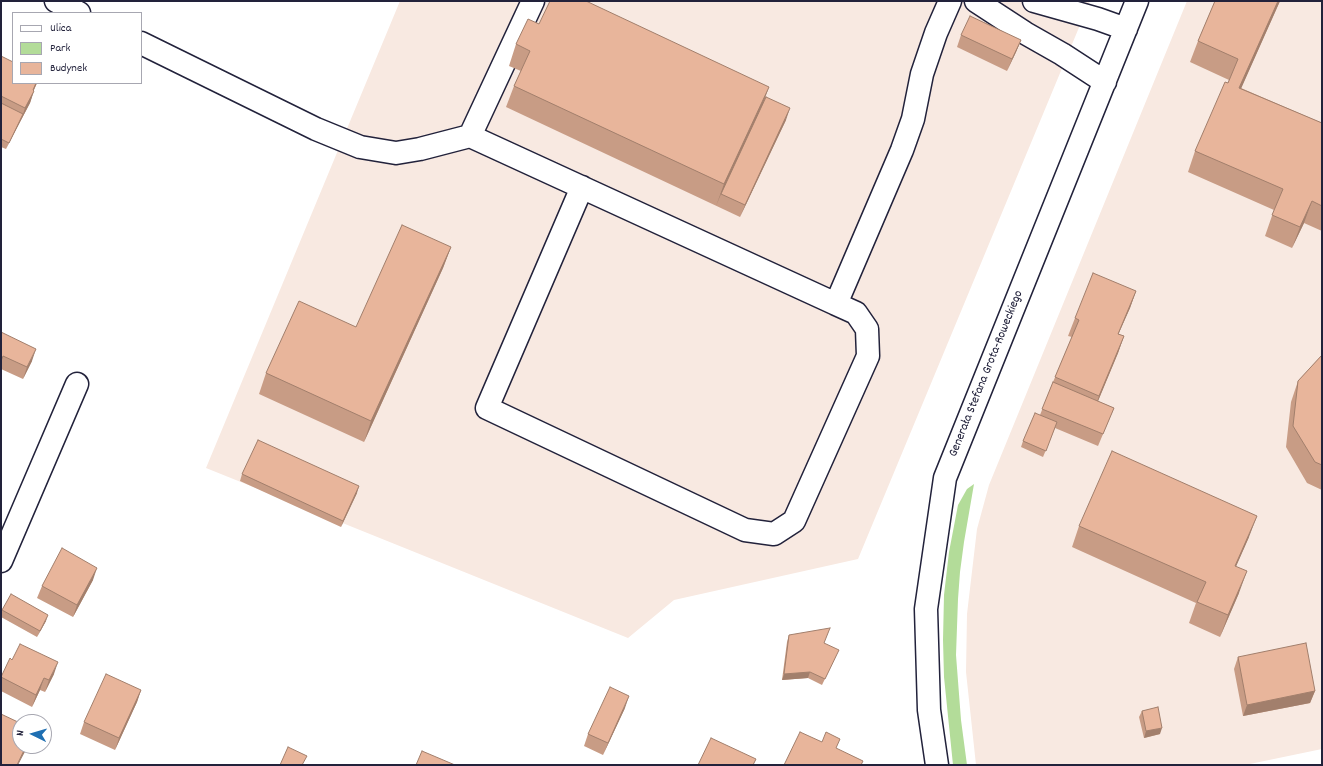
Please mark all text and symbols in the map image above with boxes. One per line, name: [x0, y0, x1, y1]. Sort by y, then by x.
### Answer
legend: [12, 12, 142, 84]
text: Ulica: [50, 20, 71, 37]
text: Park: [50, 40, 70, 57]
text: Budynek: [50, 60, 87, 77]
street label: Generała Stefana Grota-Roweckiego: [946, 288, 1028, 460]
north arrow: [12, 714, 52, 754]
text: N: [13, 730, 29, 736]

